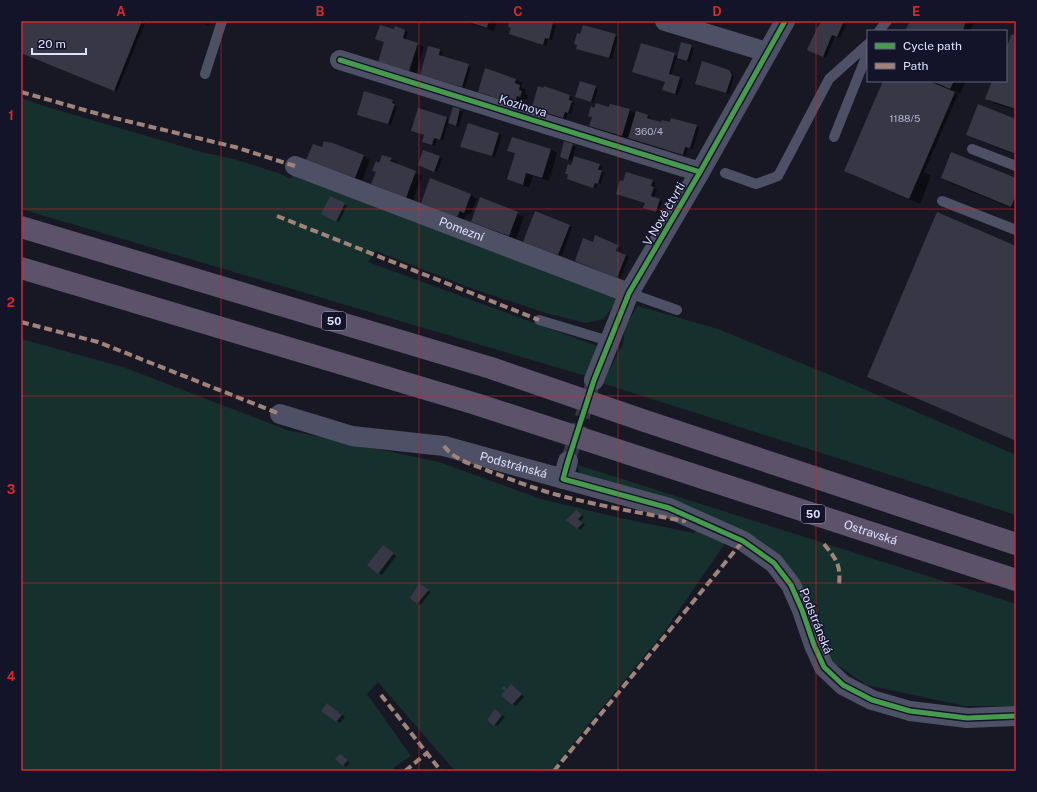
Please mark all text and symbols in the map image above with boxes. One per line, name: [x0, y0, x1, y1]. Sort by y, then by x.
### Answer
text: A: [116, 4, 126, 19]
text: B: [316, 4, 325, 19]
text: C: [513, 4, 523, 19]
text: D: [712, 4, 722, 19]
text: E: [912, 4, 920, 19]
scale bar: [32, 30, 86, 56]
legend: [867, 30, 1007, 82]
text: 20 m: [38, 37, 66, 51]
text: Cycle path: [903, 39, 962, 53]
text: Path: [903, 59, 929, 73]
street label: Kozinova: [497, 92, 549, 120]
text: 1: [8, 108, 14, 123]
house number: 1188/5: [890, 112, 920, 124]
house number: 360/4: [635, 125, 663, 137]
street label: V Nové čtvrti: [640, 180, 688, 248]
street label: Pomezní: [437, 214, 487, 245]
text: 2: [7, 295, 15, 310]
road number: 50: [322, 312, 346, 330]
street label: Podstránská: [478, 449, 549, 481]
text: 3: [7, 482, 16, 497]
road number: 50: [801, 505, 825, 523]
street label: Ostravská: [842, 517, 899, 548]
street label: Podstránská: [797, 586, 835, 656]
text: 4: [7, 669, 16, 684]

